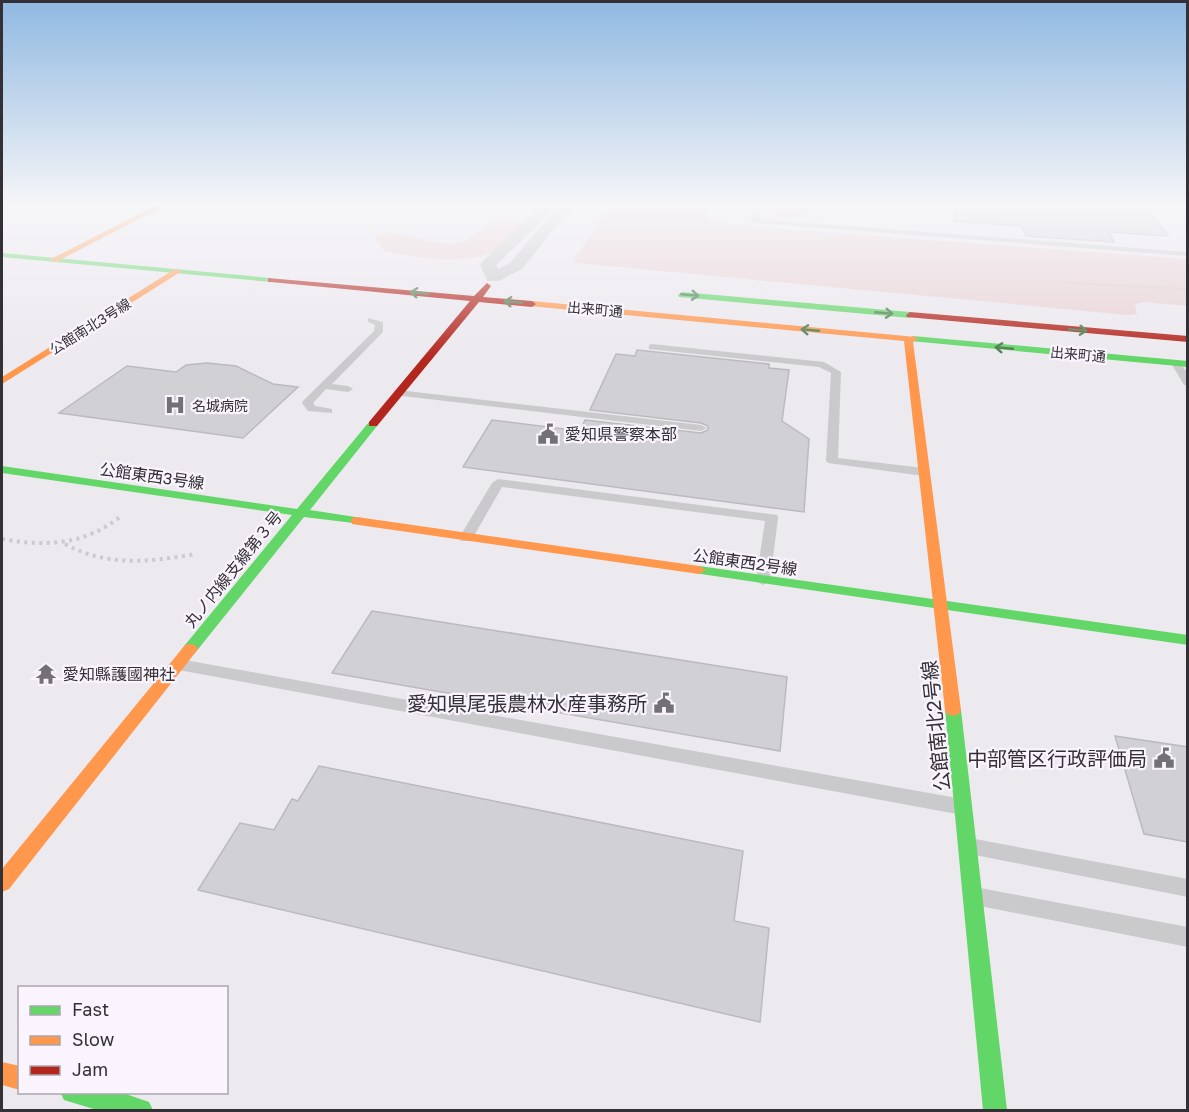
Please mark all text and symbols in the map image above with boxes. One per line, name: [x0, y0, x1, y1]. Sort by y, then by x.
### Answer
one-way arrow: [409, 287, 429, 298]
one-way arrow: [679, 290, 699, 301]
street label: 公館南北3号線: [46, 294, 134, 358]
one-way arrow: [503, 296, 523, 307]
street label: 出来町通: [566, 298, 624, 320]
one-way arrow: [874, 308, 893, 319]
one-way arrow: [800, 324, 820, 335]
one-way arrow: [1068, 325, 1088, 336]
one-way arrow: [994, 342, 1014, 353]
street label: 出来町通: [1049, 343, 1107, 365]
hospital icon: 名城病院: [163, 393, 187, 417]
place label: 名城病院: [192, 397, 248, 414]
public building icon: 愛知県警察本部: [536, 422, 560, 446]
place label: 愛知県警察本部: [565, 424, 677, 444]
street label: 公館東西3号線: [98, 459, 206, 493]
street label: 丸ノ内線支線第３号: [180, 507, 286, 631]
street label: 公館東西2号線: [691, 545, 799, 579]
street label: 公館南北2号線: [916, 659, 954, 793]
temple icon: 愛知縣護國神社: [34, 662, 58, 686]
place label: 愛知縣護國神社: [63, 664, 175, 684]
place label: 愛知県尾張農林水産事務所: [407, 691, 647, 715]
public building icon: 愛知県尾張農林水産事務所: [652, 691, 676, 715]
place label: 中部管区行政評価局: [967, 746, 1147, 770]
public building icon: 中部管区行政評価局: [1152, 746, 1176, 770]
legend: [18, 986, 228, 1094]
text: Fast: [72, 998, 109, 1020]
text: Slow: [72, 1028, 115, 1050]
text: Jam: [72, 1058, 108, 1080]

